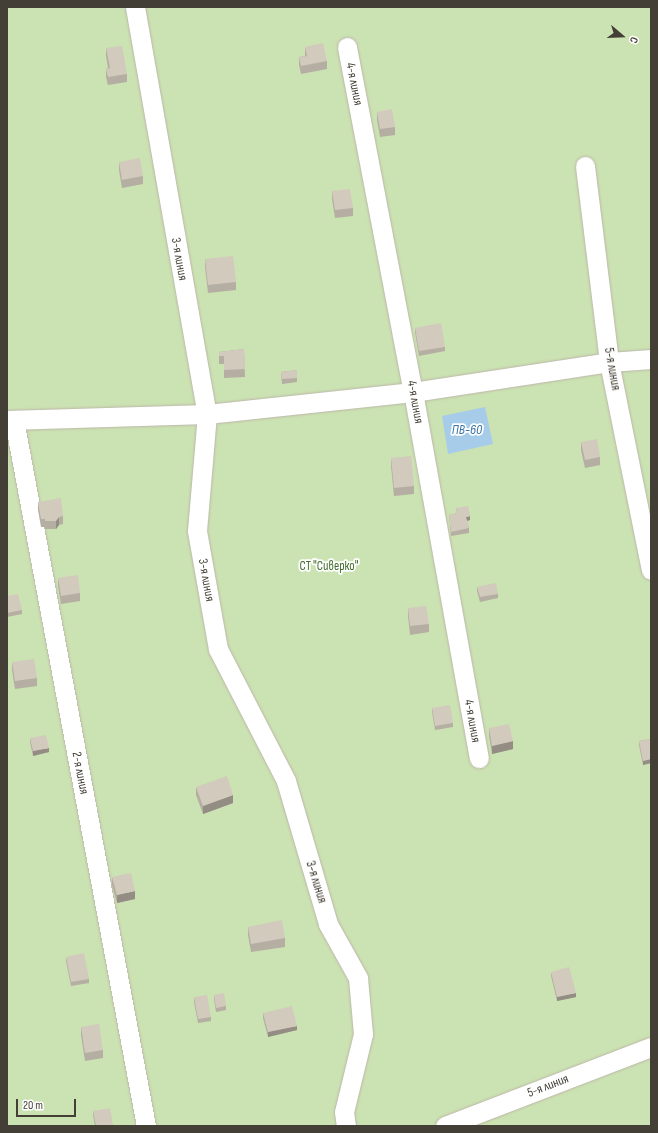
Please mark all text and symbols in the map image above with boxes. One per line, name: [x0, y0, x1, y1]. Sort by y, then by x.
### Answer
north arrow: [602, 16, 642, 56]
text: С: [627, 35, 641, 45]
street label: 4-я линия: [342, 61, 366, 107]
street label: 3-я линия: [168, 236, 190, 282]
street label: 5-я линия: [601, 346, 623, 392]
street label: 4-я линия: [404, 379, 426, 425]
water label: ПВ-60: [452, 422, 482, 438]
street label: 3-я линия: [195, 557, 217, 603]
park label: СТ "Сиверко": [299, 558, 359, 574]
street label: 4-я линия: [461, 698, 483, 744]
street label: 2-я линия: [68, 750, 92, 796]
street label: 3-я линия: [302, 859, 330, 905]
street label: 5-я линия: [525, 1071, 571, 1101]
scale bar: [18, 1091, 78, 1117]
text: 20 m: [23, 1098, 43, 1113]

